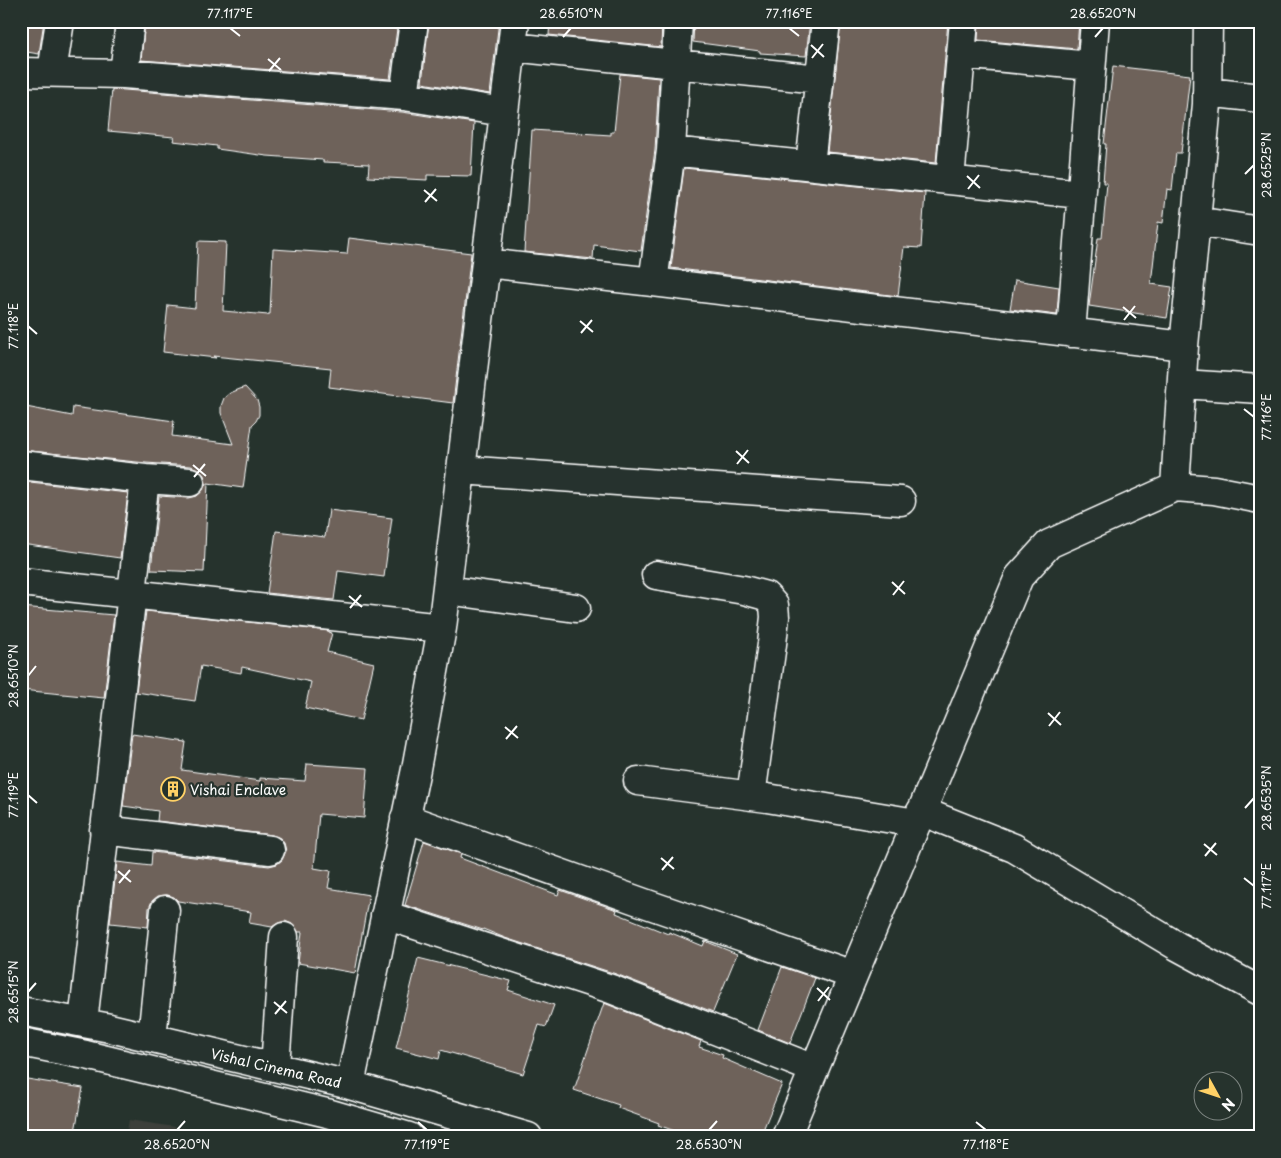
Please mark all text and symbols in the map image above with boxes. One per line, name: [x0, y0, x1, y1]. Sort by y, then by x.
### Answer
text: 77.117°E: [207, 4, 253, 22]
text: 28.6510°N: [539, 4, 603, 22]
text: 77.116°E: [766, 4, 812, 22]
text: 28.6520°N: [1070, 4, 1136, 22]
text: 28.6525°N: [1257, 132, 1275, 198]
text: 77.118°E: [4, 303, 22, 349]
text: 77.116°E: [1257, 394, 1275, 440]
text: 28.6510°N: [4, 644, 22, 708]
text: 28.6535°N: [1257, 765, 1275, 831]
text: 77.119°E: [4, 772, 22, 818]
building icon: Vishai Enclave: [160, 776, 186, 802]
place label: Vishai Enclave: [190, 779, 286, 800]
text: 77.117°E: [1257, 863, 1275, 909]
text: 28.6515°N: [4, 960, 22, 1024]
street label: Vishal Cinema Road: [209, 1043, 343, 1093]
north arrow: [1194, 1070, 1244, 1120]
text: N: [1217, 1094, 1240, 1116]
text: 28.6520°N: [144, 1135, 210, 1153]
text: 77.119°E: [404, 1135, 450, 1153]
text: 28.6530°N: [676, 1135, 742, 1153]
text: 77.118°E: [963, 1135, 1009, 1153]

